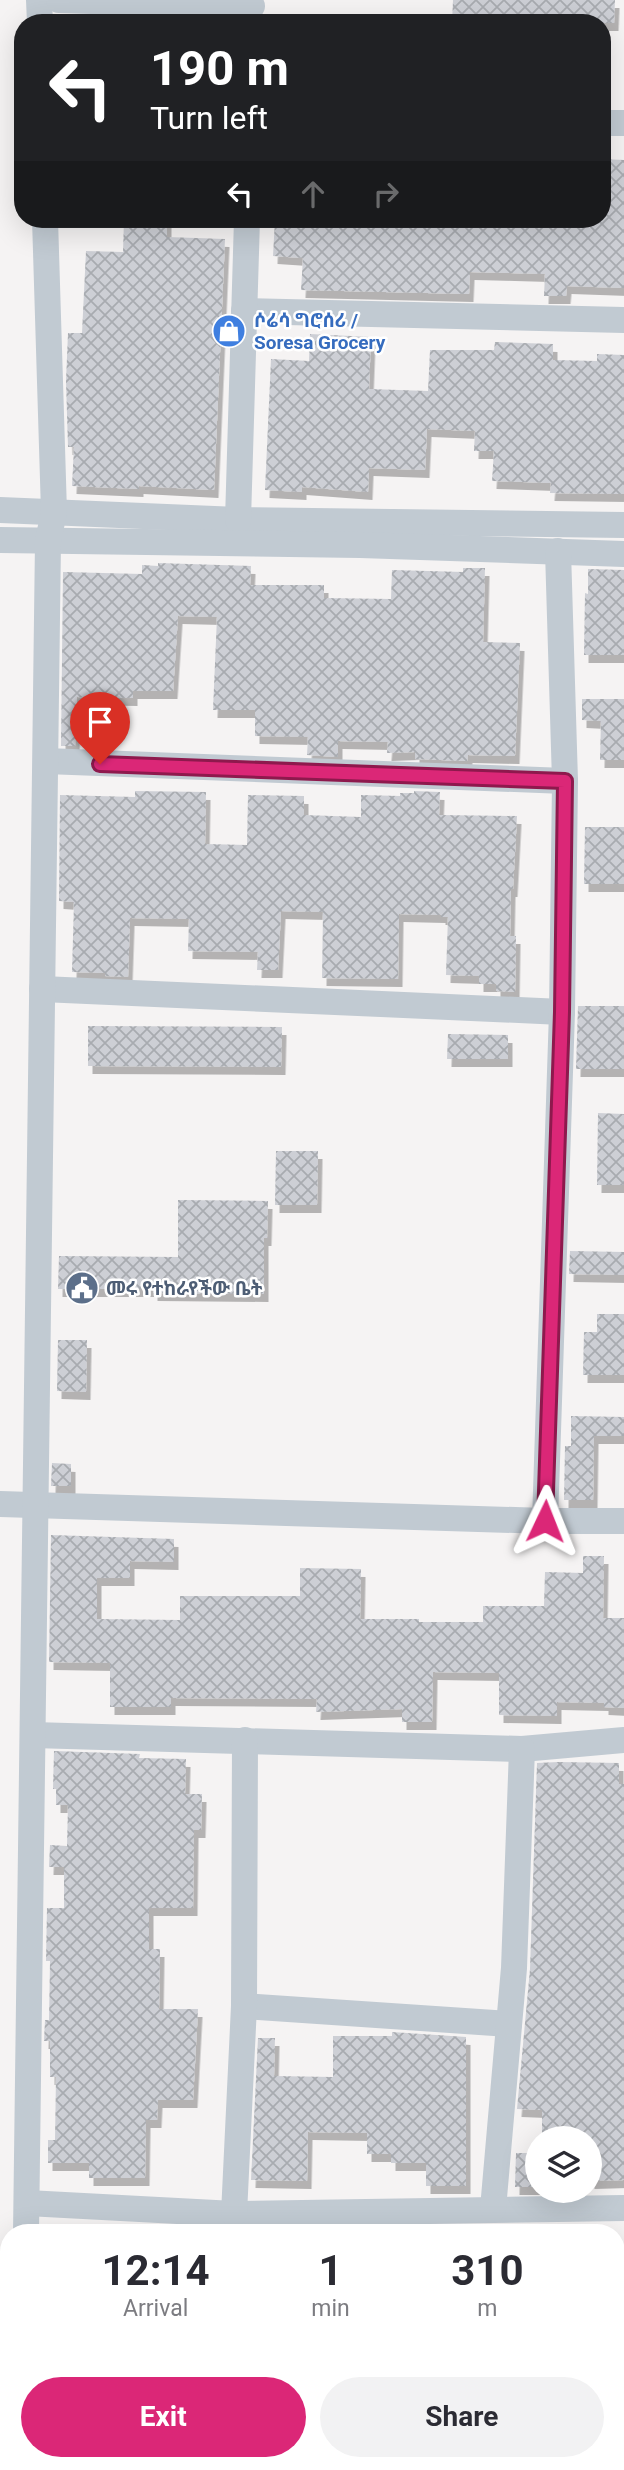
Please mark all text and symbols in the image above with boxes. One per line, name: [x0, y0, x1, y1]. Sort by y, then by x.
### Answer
text: 190 m: [150, 40, 289, 97]
icon: left: [35, 42, 126, 133]
text: Turn left: [150, 99, 268, 137]
icon: left: [221, 175, 259, 213]
icon: ahead: [294, 175, 332, 213]
icon: right: [367, 175, 405, 213]
place label: ሶሬሳ ግሮሰሪ / Soresa Grocery: [254, 309, 386, 354]
shop icon: ሶሬሳ ግሮሰሪ / Soresa Grocery: [210, 312, 248, 350]
pin: [70, 692, 130, 764]
icon: arrive: [81, 703, 119, 741]
public building icon: መሩ የተከራየችው ቤት: [63, 1269, 101, 1307]
place label: መሩ የተከራየችው ቤት: [106, 1277, 263, 1300]
position arrow: [508, 1484, 582, 1558]
map controls: [525, 2126, 602, 2203]
button: layers: [525, 2126, 602, 2203]
text: 12:14: [102, 2246, 210, 2295]
text: 1: [318, 2246, 343, 2295]
text: 310: [451, 2246, 524, 2295]
text: Arrival: [123, 2295, 188, 2322]
text: min: [311, 2295, 350, 2322]
text: m: [477, 2295, 497, 2322]
button: Exit: [21, 2377, 306, 2457]
button: Share: [320, 2377, 604, 2457]

